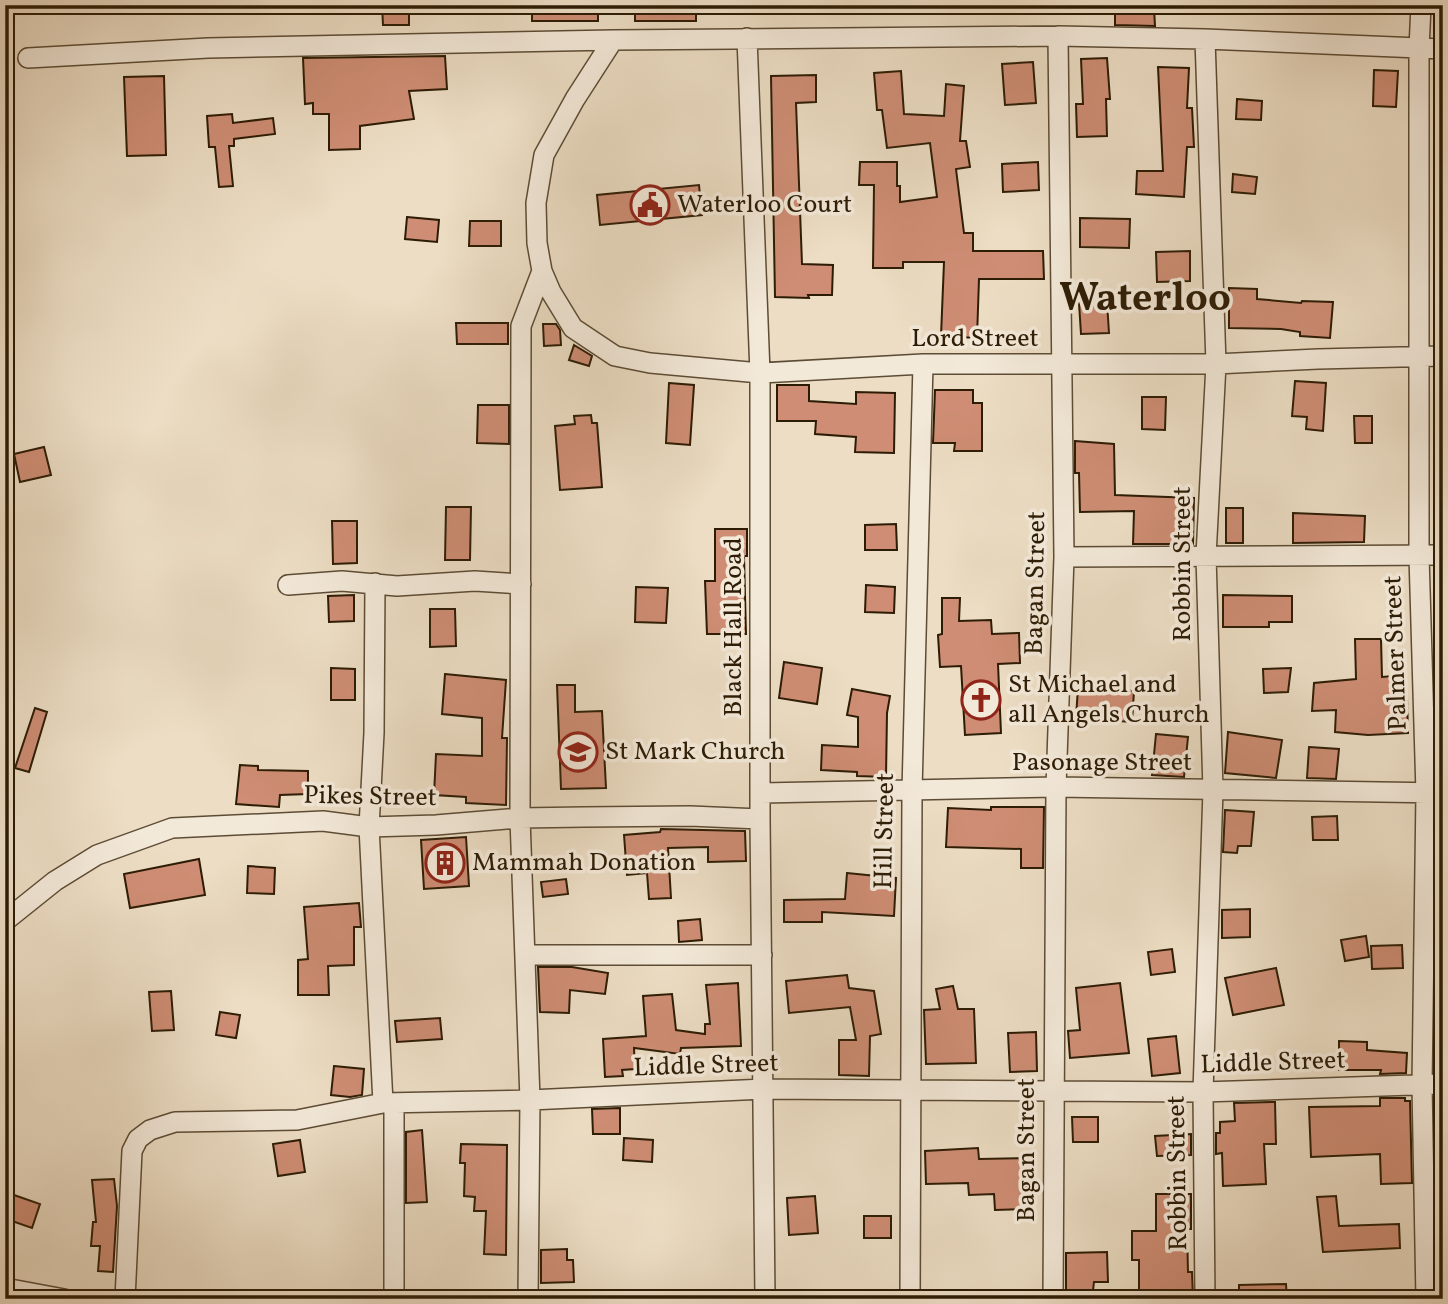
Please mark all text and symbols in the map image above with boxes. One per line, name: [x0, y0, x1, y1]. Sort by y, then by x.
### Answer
public building icon: Waterloo Court: [629, 184, 671, 226]
place label: Waterloo Court: [677, 187, 852, 223]
district label: Waterloo: [1059, 272, 1231, 328]
street label: Lord Street: [911, 321, 1039, 357]
street label: Robbin Street: [1165, 486, 1201, 642]
street label: Bagan Street: [1017, 511, 1055, 655]
street label: Black Hall Road: [716, 537, 752, 717]
street label: Palmer Street: [1375, 575, 1417, 731]
place label: St Michael and all Angels Church: [1008, 667, 1210, 733]
church icon: St Michael and all Angels Church: [960, 679, 1002, 721]
school or university icon: St Mark Church: [557, 731, 599, 773]
place label: St Mark Church: [605, 734, 786, 770]
street label: Pasonage Street: [1012, 745, 1192, 781]
street label: Hill Street: [866, 773, 904, 889]
street label: Pikes Street: [303, 778, 437, 816]
building icon: Mammah Donation: [424, 842, 466, 884]
place label: Mammah Donation: [472, 845, 696, 881]
street label: Liddle Street: [1200, 1042, 1346, 1084]
street label: Liddle Street: [633, 1045, 779, 1087]
street label: Bagan Street: [1009, 1078, 1045, 1222]
street label: Robbin Street: [1159, 1095, 1197, 1251]

